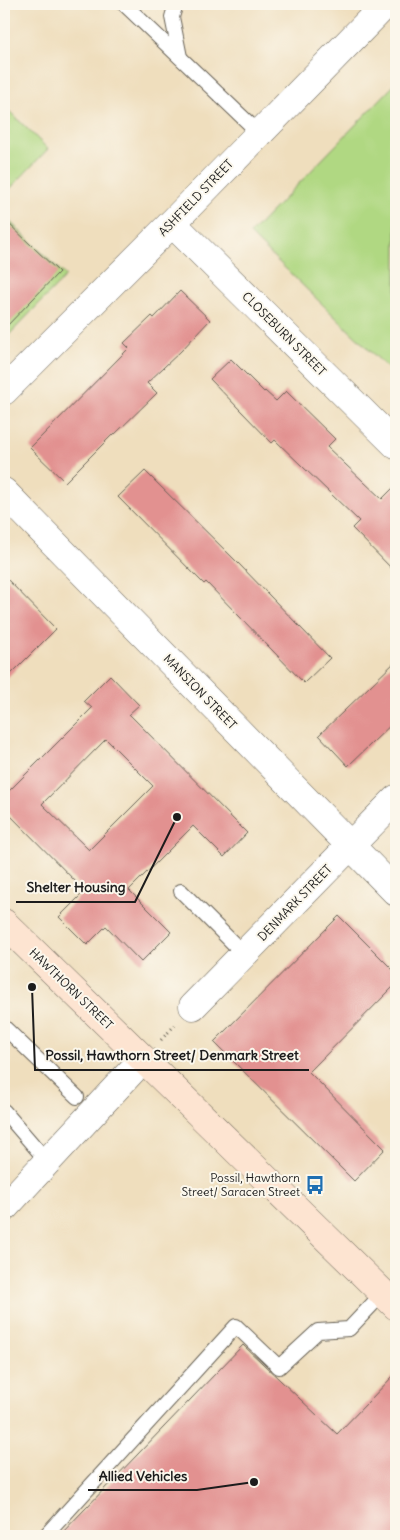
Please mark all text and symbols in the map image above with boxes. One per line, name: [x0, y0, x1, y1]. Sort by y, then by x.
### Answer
street label: ASHFIELD STREET: [155, 156, 236, 239]
street label: CLOSEBURN STREET: [239, 288, 330, 379]
street label: MANSION STREET: [161, 651, 240, 732]
street label: DENMARK STREET: [254, 861, 335, 944]
callout: Shelter Housing: [16, 873, 135, 902]
text: Shelter Housing: [26, 878, 126, 896]
street label: HAWTHORN STREET: [26, 945, 116, 1033]
callout: Possil, Hawthorn Street/ Denmark Street: [35, 1041, 309, 1070]
text: Possil, Hawthorn Street/ Denmark Street: [45, 1046, 299, 1064]
place label: Possil, Hawthorn Street/ Saracen Street: [181, 1170, 300, 1199]
bus stop icon: Possil, Hawthorn Street/ Saracen Street: [304, 1174, 326, 1196]
callout: Allied Vehicles: [88, 1461, 197, 1490]
text: Allied Vehicles: [99, 1467, 188, 1485]

